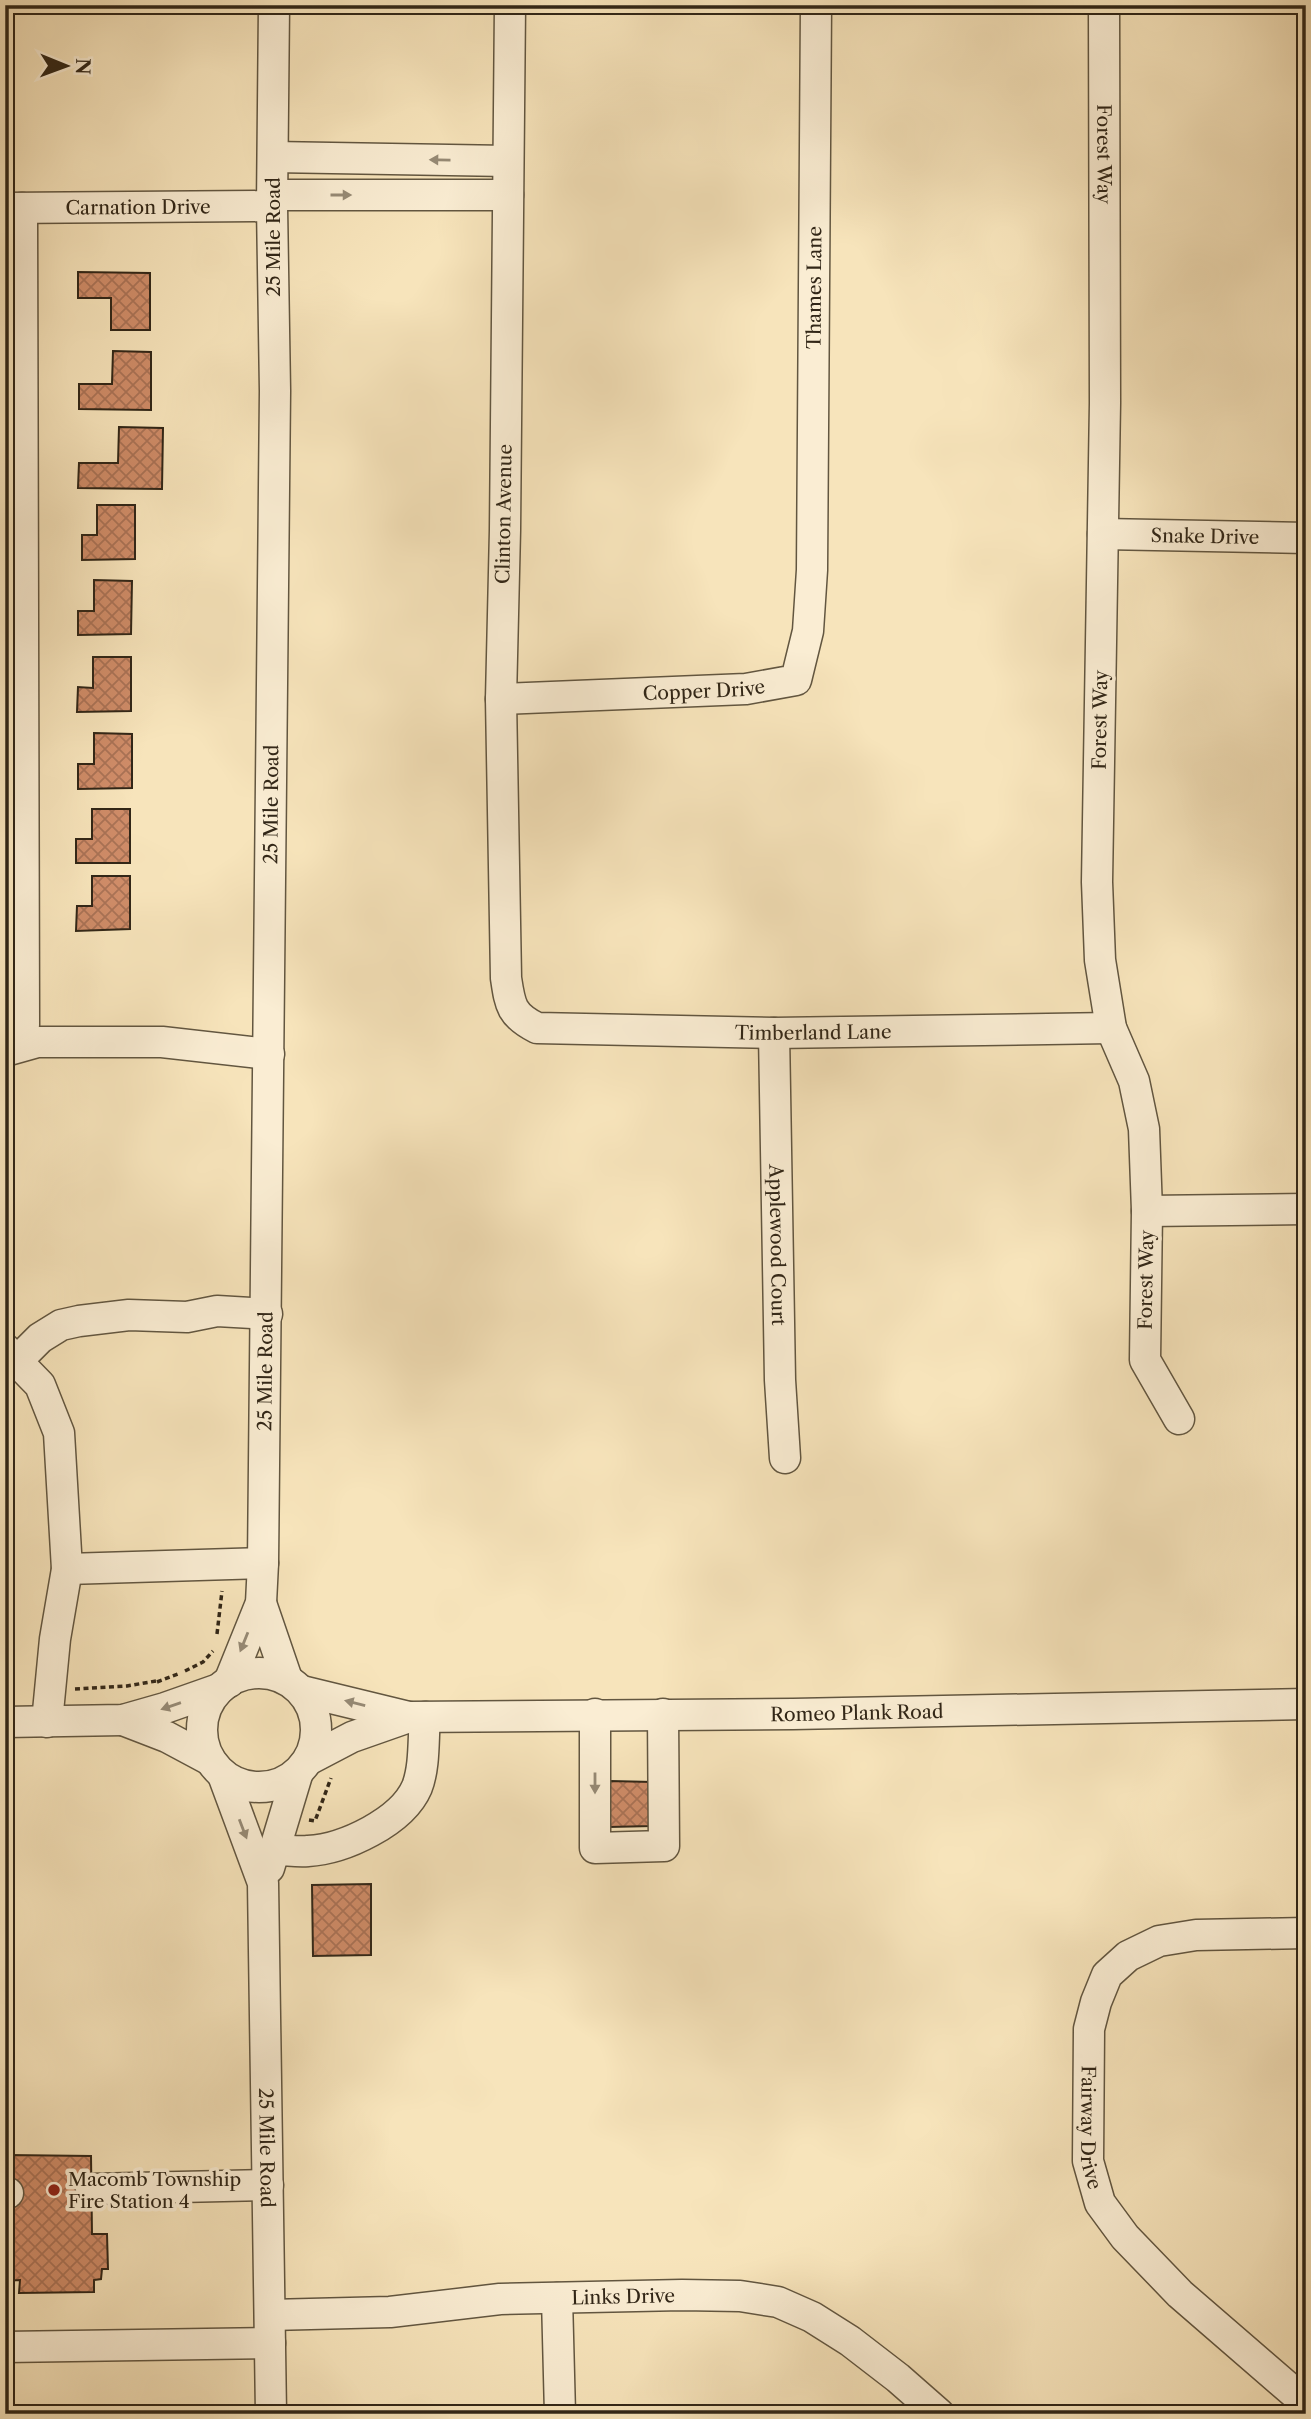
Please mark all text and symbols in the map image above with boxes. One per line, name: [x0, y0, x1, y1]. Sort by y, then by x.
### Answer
north arrow: [32, 32, 102, 102]
text: N: [71, 58, 94, 75]
street label: Forest Way: [1093, 104, 1116, 204]
one-way arrow: [428, 154, 450, 165]
street label: 25 Mile Road: [262, 177, 285, 297]
one-way arrow: [331, 189, 353, 201]
street label: Carnation Drive: [65, 195, 211, 219]
street label: Thames Lane: [802, 226, 826, 349]
street label: Clinton Avenue: [491, 444, 517, 584]
street label: Snake Drive: [1150, 523, 1260, 549]
street label: Forest Way: [1088, 669, 1112, 770]
street label: Copper Drive: [642, 674, 767, 705]
street label: 25 Mile Road: [259, 744, 283, 864]
street label: Timberland Lane: [735, 1020, 892, 1045]
street label: Applewood Court: [765, 1163, 791, 1326]
street label: Forest Way: [1134, 1229, 1158, 1330]
street label: 25 Mile Road: [253, 1311, 277, 1431]
one-way arrow: [239, 1632, 250, 1653]
one-way arrow: [344, 1698, 366, 1709]
street label: Romeo Plank Road: [770, 1700, 944, 1726]
one-way arrow: [161, 1701, 182, 1712]
one-way arrow: [589, 1772, 601, 1794]
one-way arrow: [238, 1818, 249, 1839]
street label: Fairway Drive: [1076, 2065, 1107, 2192]
street label: 25 Mile Road: [255, 2088, 279, 2208]
place label: Macomb Township Fire Station 4: [68, 2168, 241, 2213]
marker: Macomb Township Fire Station 4: [46, 2182, 62, 2198]
street label: Links Drive: [571, 2284, 675, 2309]

